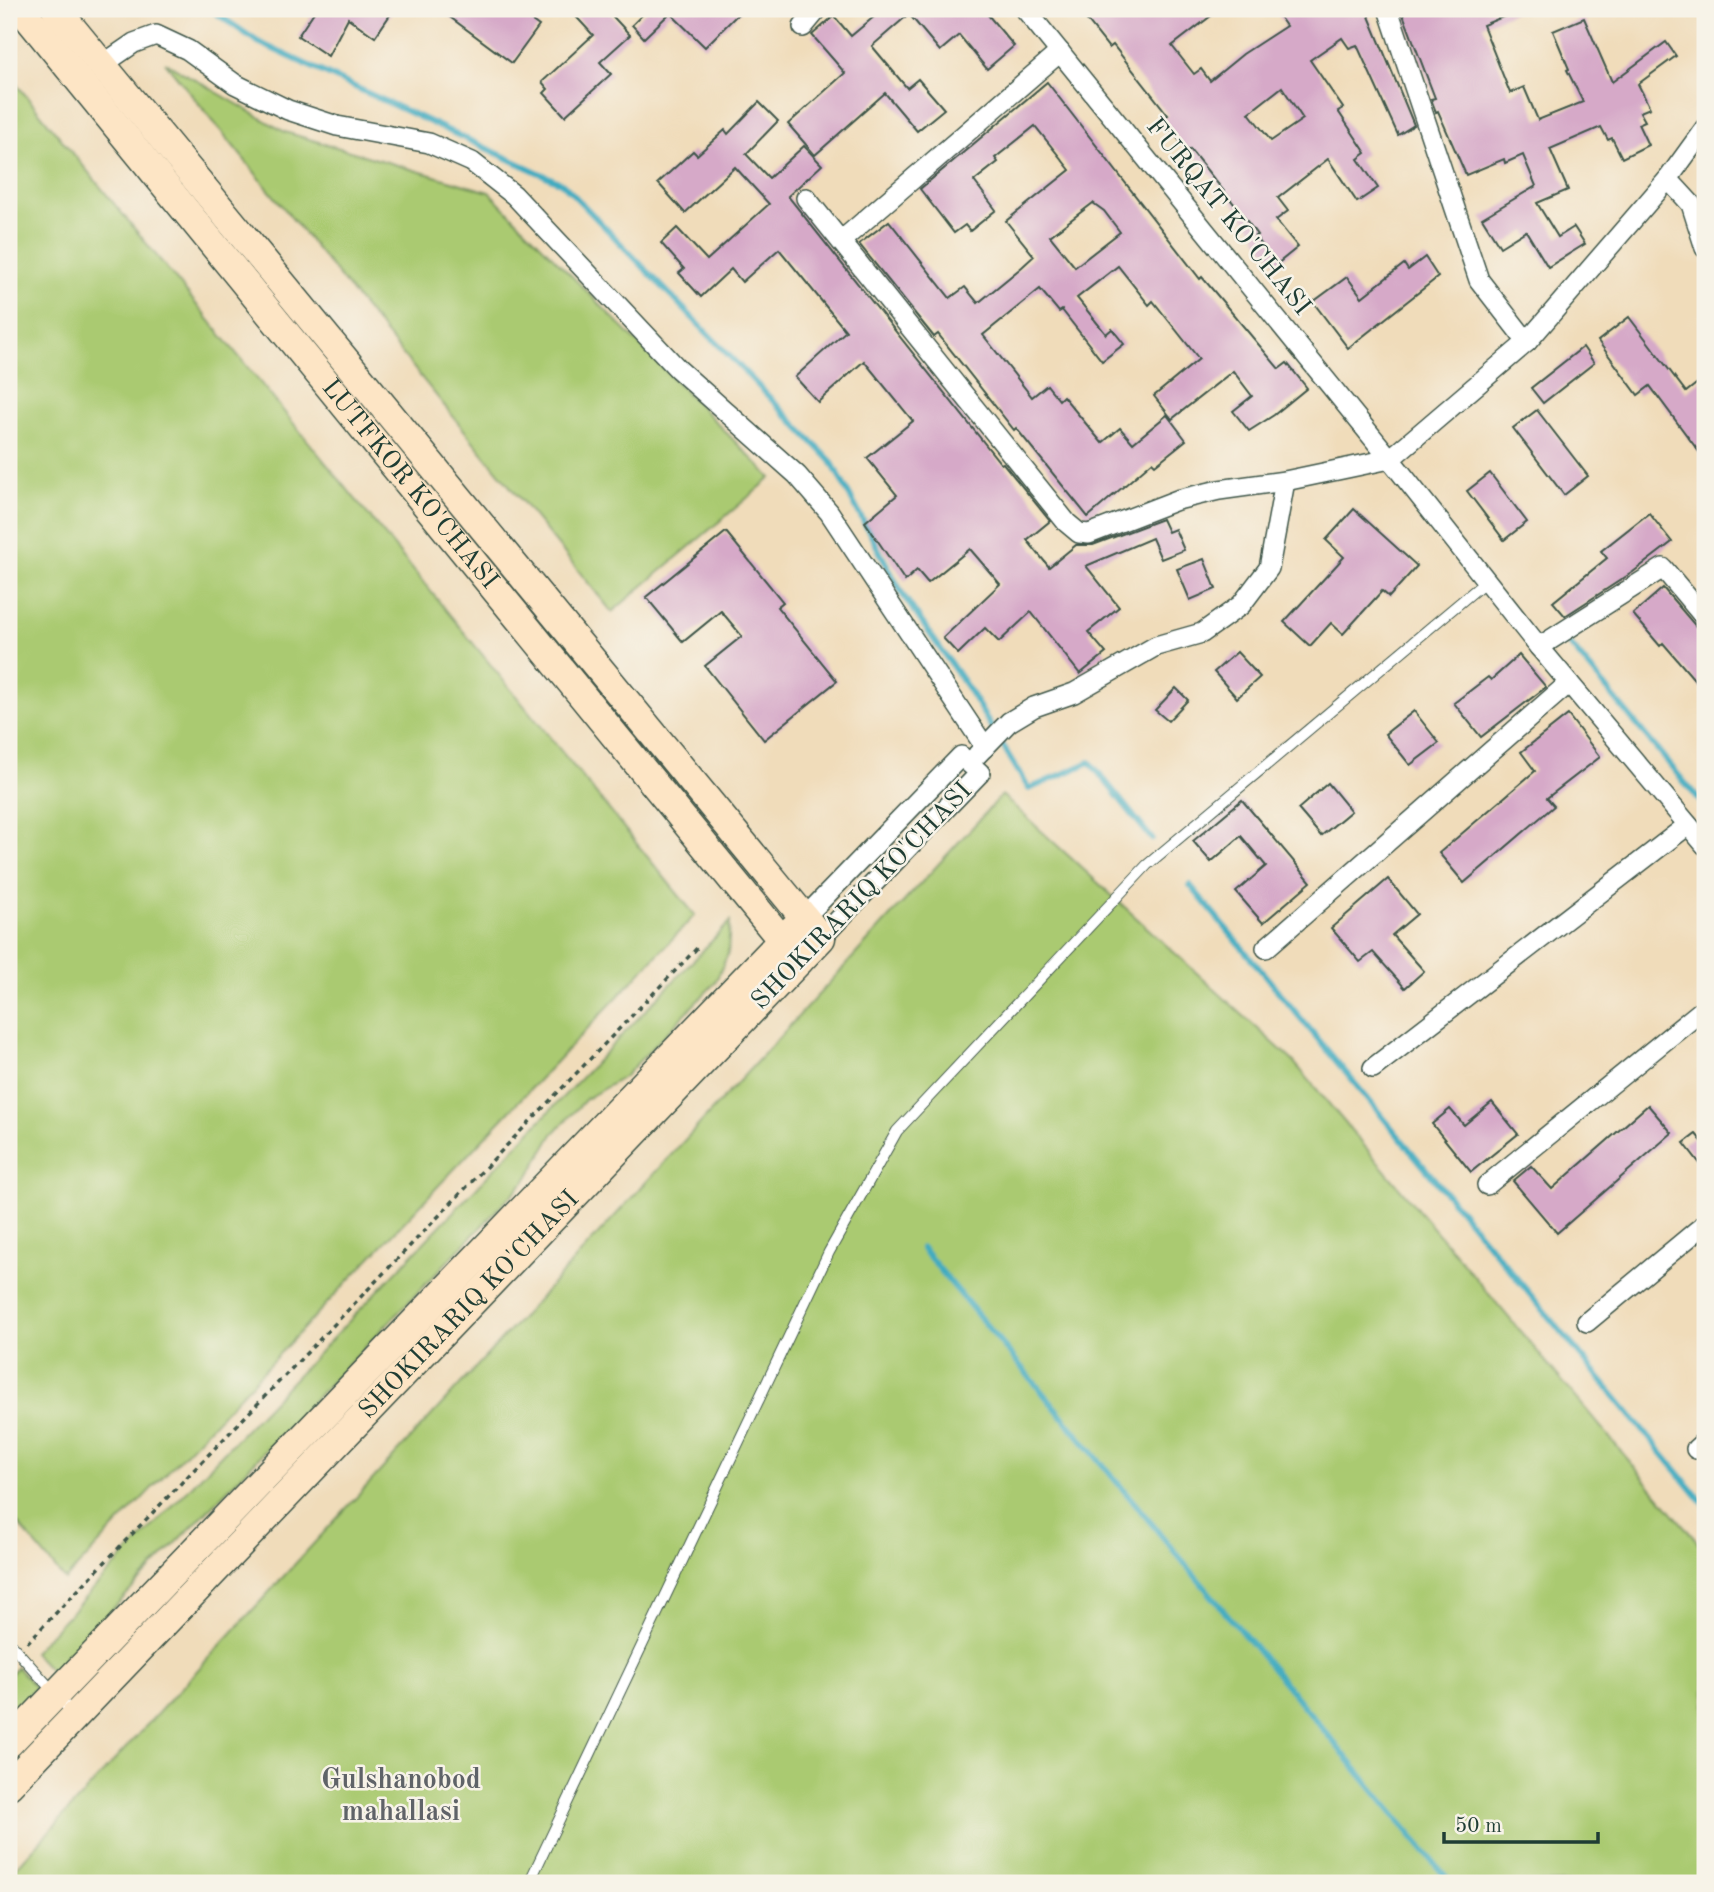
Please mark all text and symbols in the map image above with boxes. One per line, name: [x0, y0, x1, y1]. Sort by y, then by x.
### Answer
street label: FURQAT KO'CHASI: [1141, 114, 1315, 320]
street label: LUTFKOR KO'CHASI: [316, 375, 503, 594]
street label: SHOKIRARIQ KO'CHASI: [747, 777, 977, 1015]
street label: SHOKIRARIQ KO'CHASI: [354, 1186, 584, 1424]
district label: Gulshanobod mahallasi: [321, 1767, 481, 1827]
scale bar: [1444, 1801, 1598, 1845]
text: 50 m: [1455, 1816, 1502, 1837]

